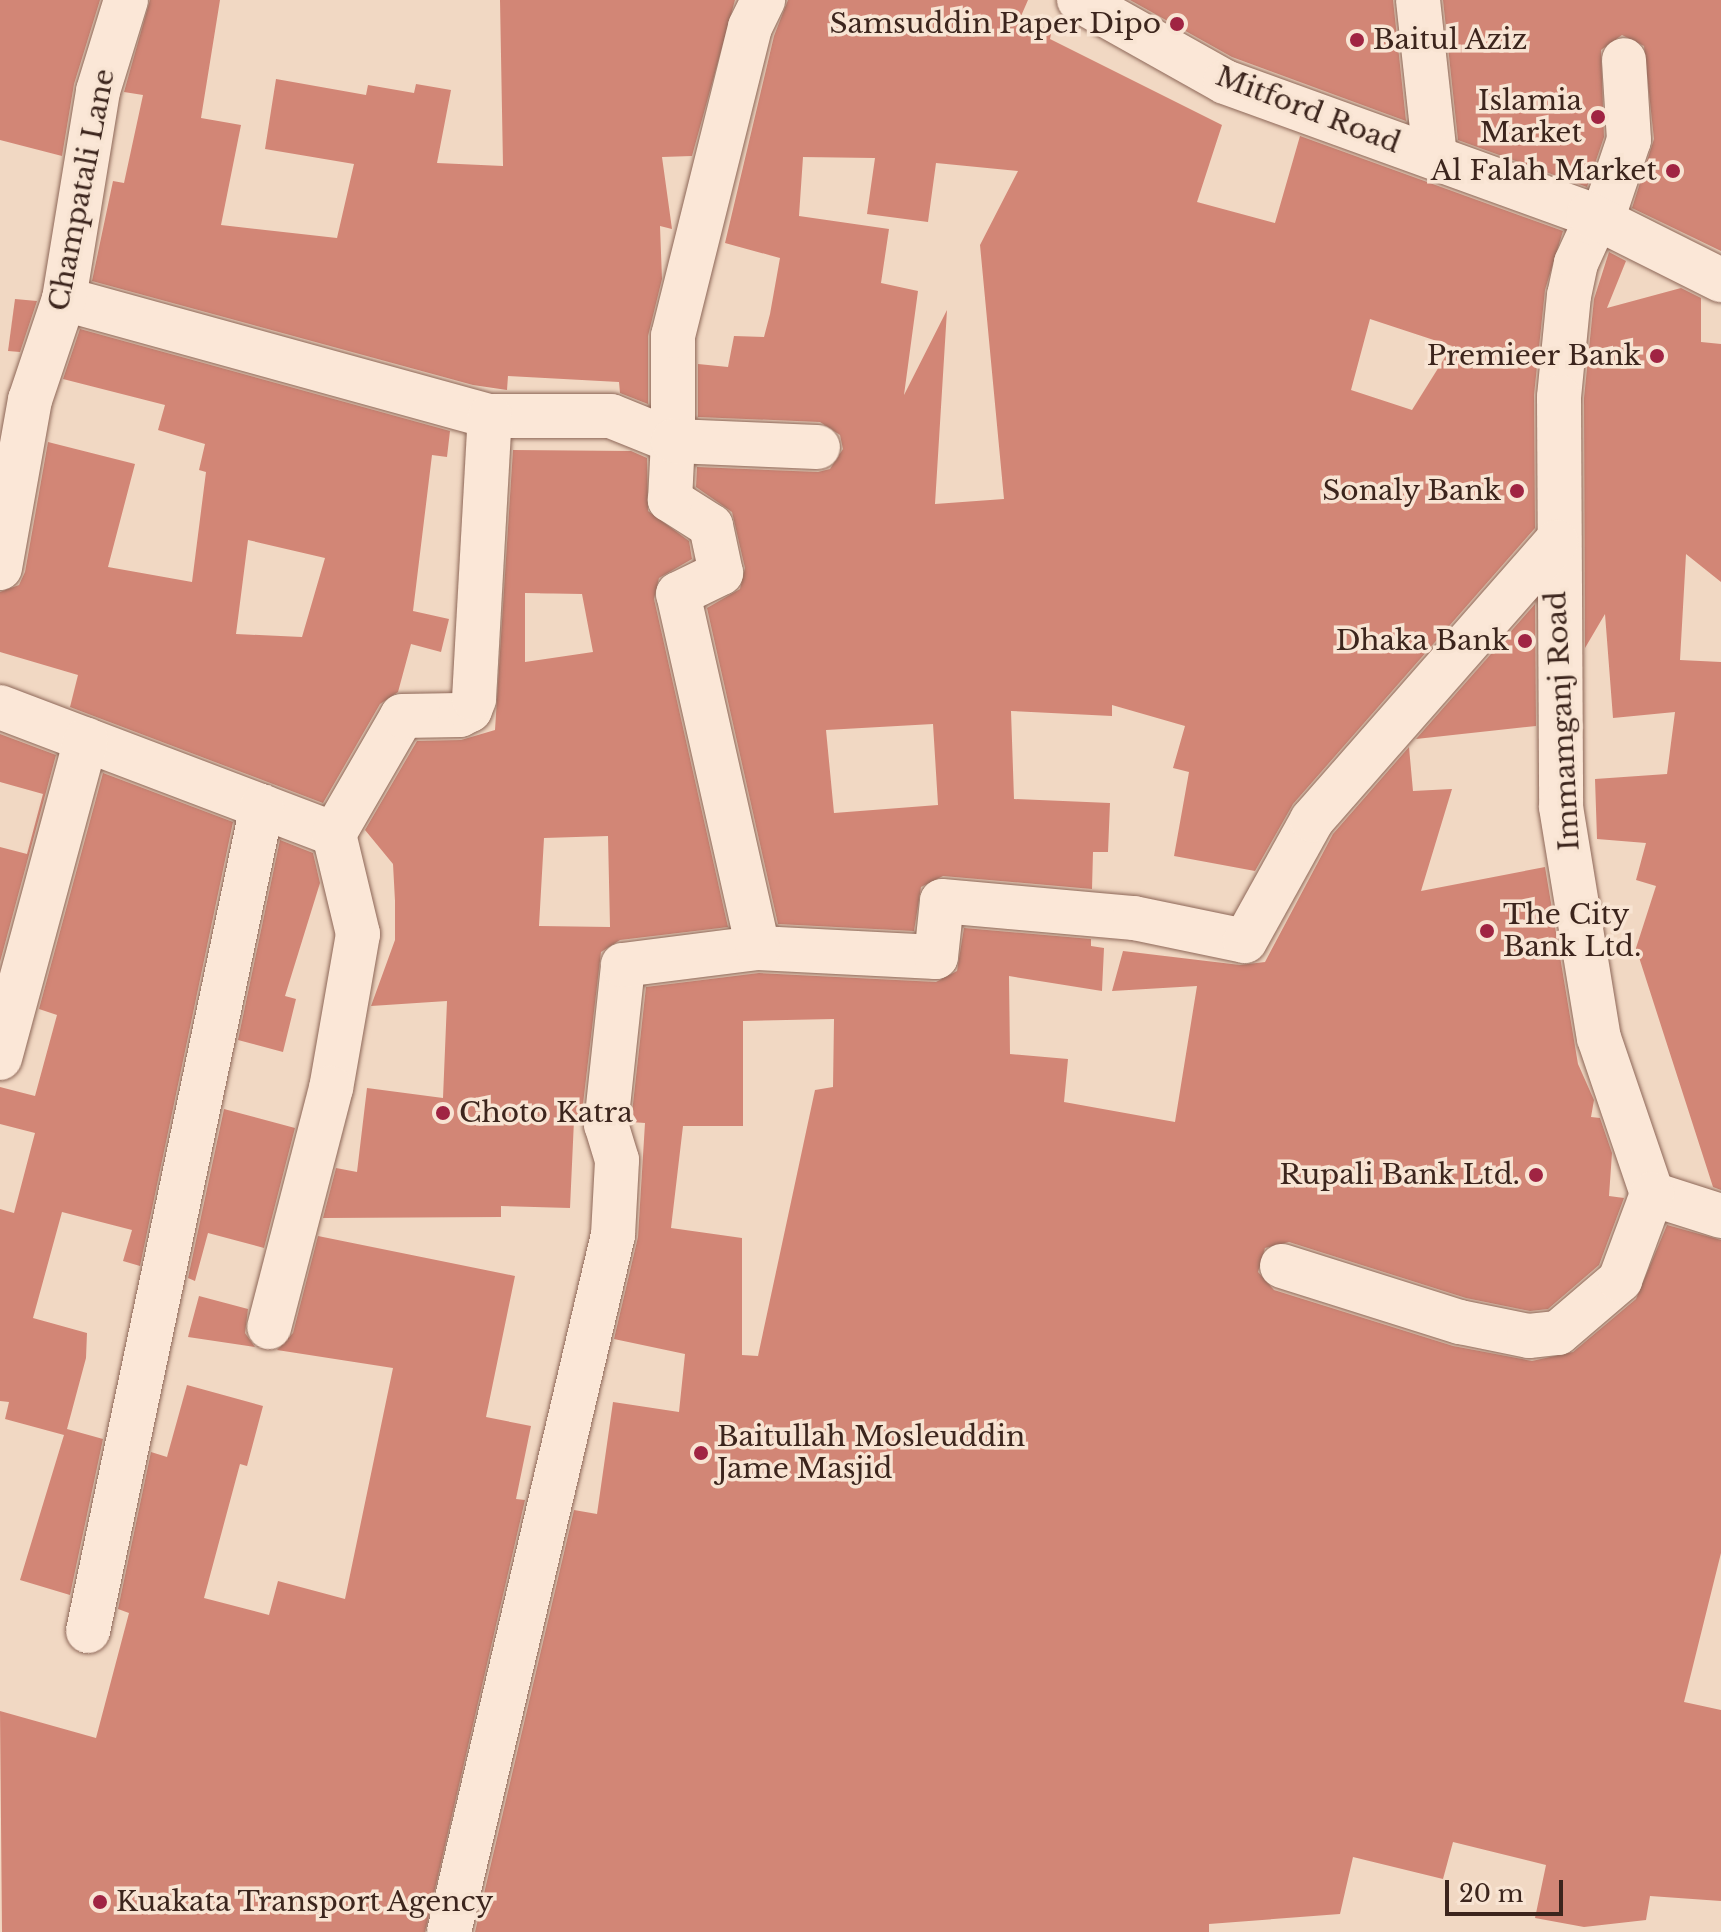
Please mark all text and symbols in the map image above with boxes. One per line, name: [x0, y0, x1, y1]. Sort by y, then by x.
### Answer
place label: Samsuddin Paper Dipo: [829, 7, 1161, 41]
marker: Samsuddin Paper Dipo: [1168, 15, 1186, 33]
place label: Baitul Aziz: [1373, 23, 1528, 57]
marker: Baitul Aziz: [1348, 31, 1366, 49]
street label: Mitford Road: [1211, 59, 1405, 161]
street label: Champatali Lane: [42, 66, 122, 314]
place label: Islamia Market: [1478, 84, 1582, 150]
marker: Islamia Market: [1589, 108, 1607, 126]
place label: Al Falah Market: [1431, 154, 1657, 188]
marker: Al Falah Market: [1664, 162, 1682, 180]
place label: Premieer Bank: [1426, 339, 1641, 373]
marker: Premieer Bank: [1648, 347, 1666, 365]
place label: Sonaly Bank: [1321, 474, 1501, 508]
marker: Sonaly Bank: [1508, 482, 1526, 500]
street label: Immamganj Road: [1539, 590, 1587, 852]
place label: Dhaka Bank: [1335, 624, 1509, 658]
marker: Dhaka Bank: [1516, 632, 1534, 650]
place label: The City Bank Ltd.: [1503, 898, 1642, 964]
marker: The City Bank Ltd.: [1478, 922, 1496, 940]
place label: Choto Katra: [459, 1096, 633, 1130]
marker: Choto Katra: [434, 1104, 452, 1122]
place label: Rupali Bank Ltd.: [1279, 1158, 1520, 1192]
marker: Rupali Bank Ltd.: [1527, 1166, 1545, 1184]
place label: Baitullah Mosleuddin Jame Masjid: [717, 1420, 1025, 1486]
marker: Baitullah Mosleuddin Jame Masjid: [692, 1444, 710, 1462]
scale bar: [1449, 1864, 1567, 1914]
text: 20 m: [1459, 1879, 1524, 1908]
place label: Kuakata Transport Agency: [116, 1885, 496, 1919]
marker: Kuakata Transport Agency: [91, 1893, 109, 1911]

